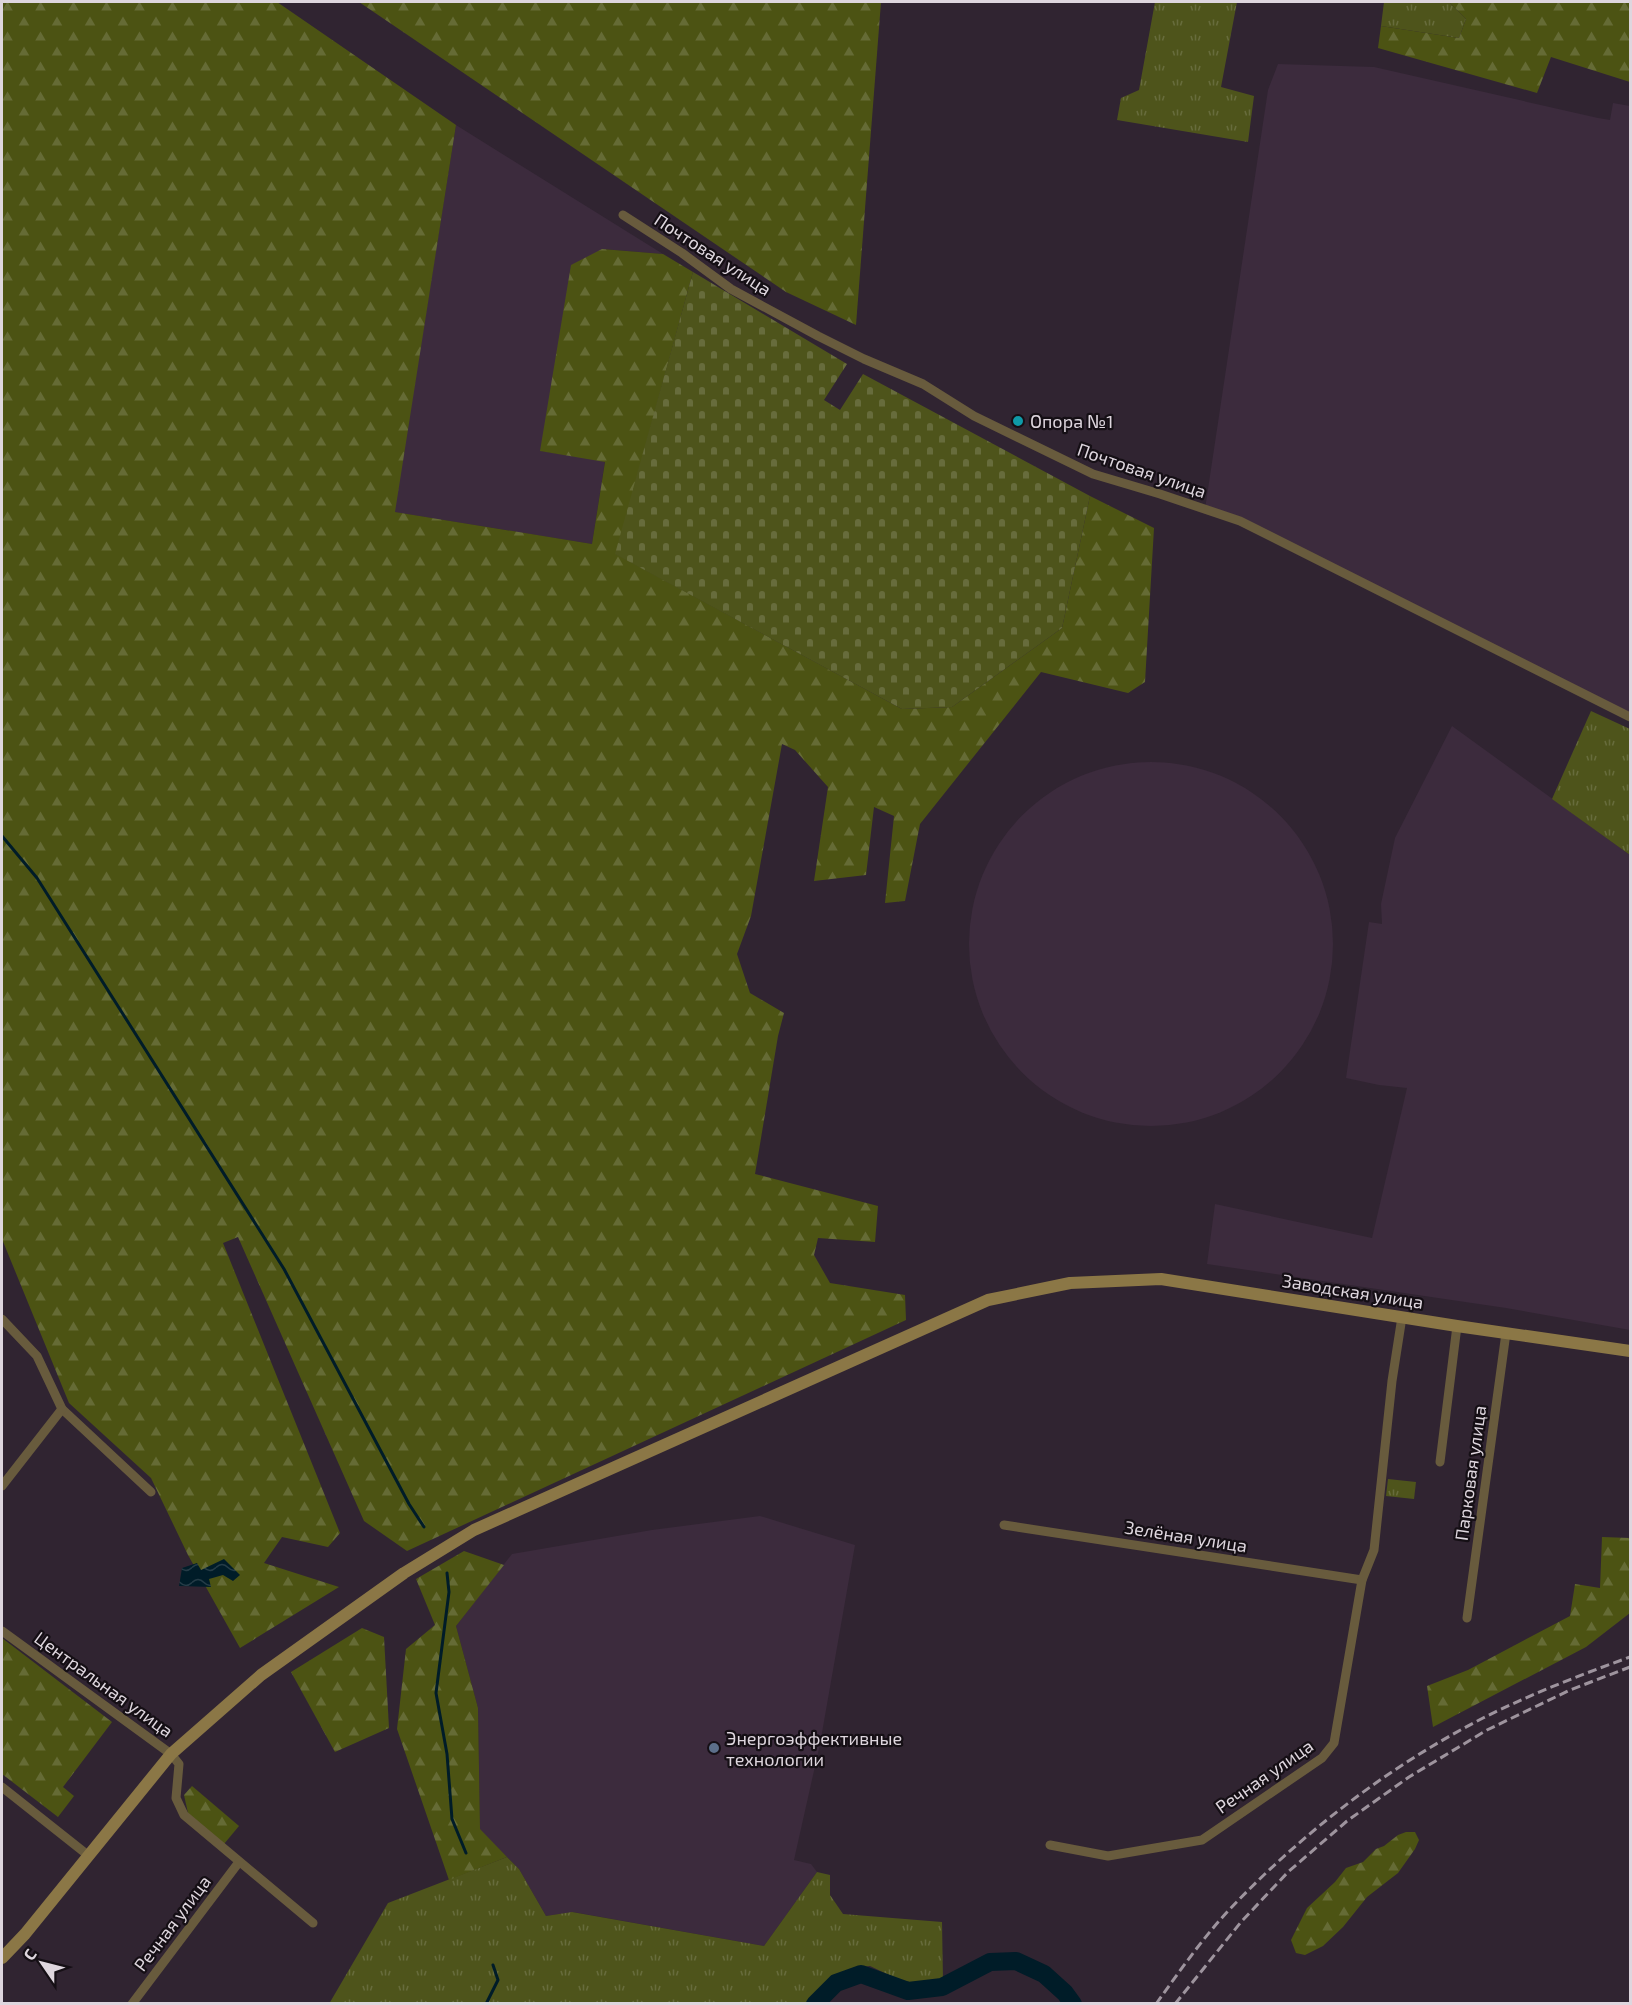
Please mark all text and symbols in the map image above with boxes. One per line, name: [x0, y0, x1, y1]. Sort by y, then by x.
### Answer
street label: Почтовая улица: [650, 208, 776, 300]
place label: Опора №1: [1030, 410, 1113, 432]
marker: Опора №1: [1011, 414, 1025, 428]
street label: Почтовая улица: [1075, 438, 1209, 502]
street label: Заводская улица: [1281, 1269, 1425, 1313]
street label: Парковая улица: [1450, 1404, 1490, 1542]
street label: Зелёная улица: [1123, 1515, 1249, 1557]
street label: Центральная улица: [30, 1626, 178, 1742]
place label: Энергоэффективные технологии: [726, 1727, 902, 1770]
street label: Речная улица: [1211, 1734, 1317, 1818]
marker: Энергоэффективные технологии: [707, 1741, 721, 1755]
street label: Речная улица: [129, 1871, 215, 1975]
north arrow: [12, 1933, 72, 1993]
text: С: [19, 1945, 40, 1963]

